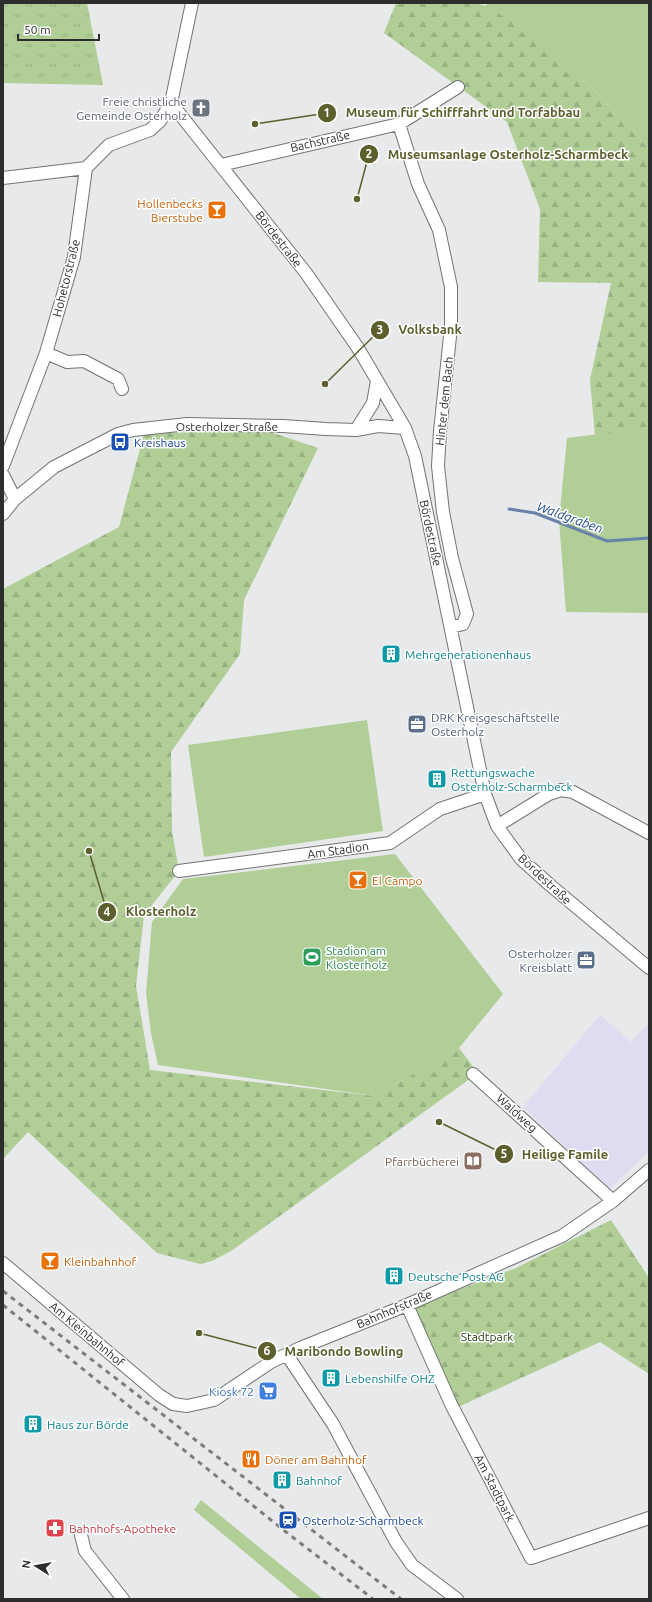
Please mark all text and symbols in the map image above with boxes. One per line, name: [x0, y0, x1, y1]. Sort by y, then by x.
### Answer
scale bar: [18, 16, 99, 42]
text: 50 m: [24, 23, 51, 36]
place label: Freie christliche Gemeinde Osterholz: [76, 95, 187, 122]
church icon: Freie christliche Gemeinde Osterholz: [190, 97, 212, 119]
callout: Museum für Schifffahrt und Torfabbau: [317, 100, 588, 125]
text: Museum für Schifffahrt und Torfabbau: [346, 105, 580, 119]
text: 1: [324, 106, 330, 119]
street label: Bachstraße: [289, 128, 351, 154]
callout: Museumsanlage Osterholz-Scharmbeck: [359, 142, 636, 167]
text: 2: [366, 147, 373, 160]
text: Museumsanlage Osterholz-Scharmbeck: [388, 147, 629, 161]
place label: Hollenbecks Bierstube: [137, 197, 203, 224]
bar icon: Hollenbecks Bierstube: [206, 199, 228, 221]
street label: Bördestraße: [253, 208, 305, 270]
street label: Hohetorstraße: [50, 238, 82, 318]
callout: Volksbank: [370, 317, 470, 342]
text: Volksbank: [398, 322, 462, 336]
text: 3: [377, 323, 383, 336]
street label: Hinter dem Bach: [433, 356, 455, 446]
street label: Osterholzer Straße: [176, 420, 278, 433]
bus stop icon: Kreishaus: [109, 431, 131, 453]
place label: Kreishaus: [134, 436, 186, 449]
street label: Bördestraße: [418, 499, 444, 567]
water label: Waldgraben: [535, 499, 605, 535]
building icon: Mehrgenerationenhaus: [380, 643, 402, 665]
place label: Mehrgenerationenhaus: [405, 648, 531, 661]
place label: DRK Kreisgeschäftstelle Osterholz: [431, 711, 560, 738]
office icon: DRK Kreisgeschäftstelle Osterholz: [406, 713, 428, 735]
place label: Rettungswache Osterholz-Scharmbeck: [451, 766, 573, 793]
building icon: Rettungswache Osterholz-Scharmbeck: [426, 768, 448, 790]
street label: Am Stadion: [306, 839, 370, 861]
street label: Bördestraße: [516, 851, 574, 907]
bar icon: El Campo: [347, 869, 369, 891]
place label: El Campo: [372, 874, 423, 887]
callout: Klosterholz: [97, 899, 204, 924]
text: Klosterholz: [126, 904, 196, 918]
text: 4: [104, 905, 111, 918]
place label: Stadion am Klosterholz: [326, 944, 388, 971]
sports icon: Stadion am Klosterholz: [301, 946, 323, 968]
place label: Osterholzer Kreisblatt: [508, 947, 572, 974]
office icon: Osterholzer Kreisblatt: [575, 949, 597, 971]
street label: Waldweg: [494, 1091, 540, 1135]
callout: Heilige Famile: [494, 1142, 616, 1167]
text: 5: [501, 1147, 508, 1160]
text: Heilige Famile: [522, 1147, 608, 1161]
library icon: Pfarrbücherei: [462, 1150, 484, 1172]
place label: Pfarrbücherei: [385, 1155, 459, 1168]
bar icon: Kleinbahnhof: [39, 1250, 61, 1272]
place label: Kleinbahnhof: [64, 1255, 137, 1268]
building icon: Deutsche Post AG: [383, 1265, 405, 1287]
place label: Deutsche Post AG: [408, 1270, 504, 1283]
street label: Bahnhofstraße: [354, 1287, 434, 1331]
street label: Am Kleinbahnhof: [47, 1299, 127, 1369]
park label: Stadtpark: [461, 1330, 513, 1343]
callout: Maribondo Bowling: [257, 1339, 411, 1364]
text: 6: [264, 1344, 271, 1357]
text: Maribondo Bowling: [285, 1344, 403, 1358]
building icon: Lebenshilfe OHZ: [320, 1367, 342, 1389]
place label: Lebenshilfe OHZ: [345, 1372, 435, 1385]
supermarket icon: Kiosk 72: [257, 1380, 279, 1402]
place label: Kiosk 72: [209, 1385, 254, 1398]
building icon: Haus zur Börde: [22, 1413, 44, 1435]
place label: Haus zur Börde: [47, 1418, 129, 1431]
restaurant icon: Döner am Bahnhof: [240, 1448, 262, 1470]
street label: Am Stadtpark: [473, 1452, 517, 1524]
place label: Döner am Bahnhof: [265, 1453, 367, 1466]
building icon: Bahnhof: [271, 1469, 293, 1491]
place label: Bahnhof: [296, 1474, 342, 1487]
station icon: Osterholz-Scharmbeck: [277, 1509, 299, 1531]
place label: Osterholz-Scharmbeck: [302, 1514, 424, 1527]
pharmacy icon: Bahnhofs-Apotheke: [44, 1517, 66, 1539]
place label: Bahnhofs-Apotheke: [69, 1522, 176, 1535]
north arrow: [16, 1546, 56, 1586]
text: N: [20, 1559, 33, 1569]

